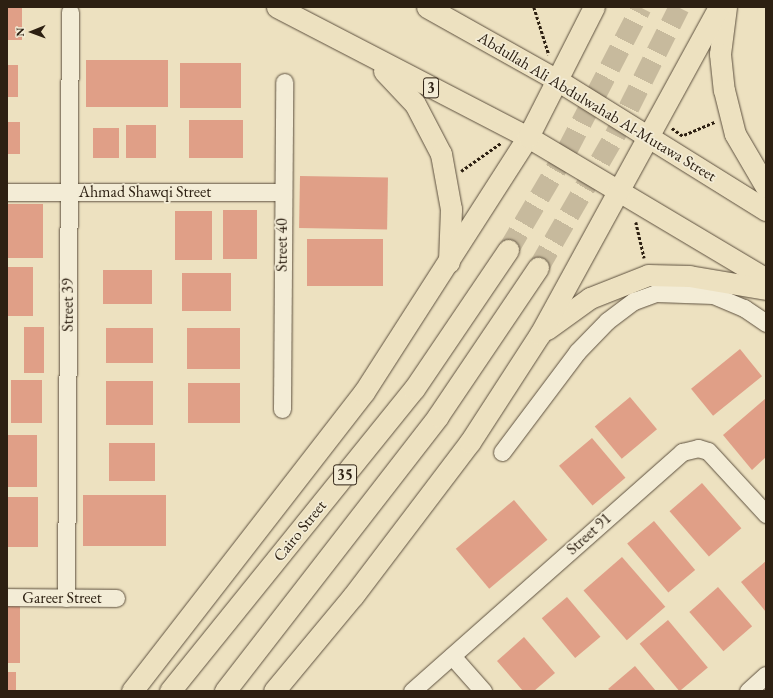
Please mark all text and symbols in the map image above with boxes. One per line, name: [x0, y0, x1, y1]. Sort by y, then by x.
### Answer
north arrow: [12, 12, 52, 52]
text: N: [13, 28, 27, 37]
street label: Abdullah Ali Abdulwahab Al-Mutawa Street: [474, 28, 720, 186]
road number: 3: [423, 75, 439, 101]
street label: Ahmad Shawqi Street: [79, 182, 211, 202]
street label: Street 40: [272, 218, 292, 272]
street label: Street 39: [58, 278, 78, 332]
road number: 35: [333, 462, 357, 488]
street label: Cairo Street: [269, 496, 331, 566]
street label: Street 91: [563, 509, 615, 559]
street label: Gareer Street: [22, 588, 102, 608]

